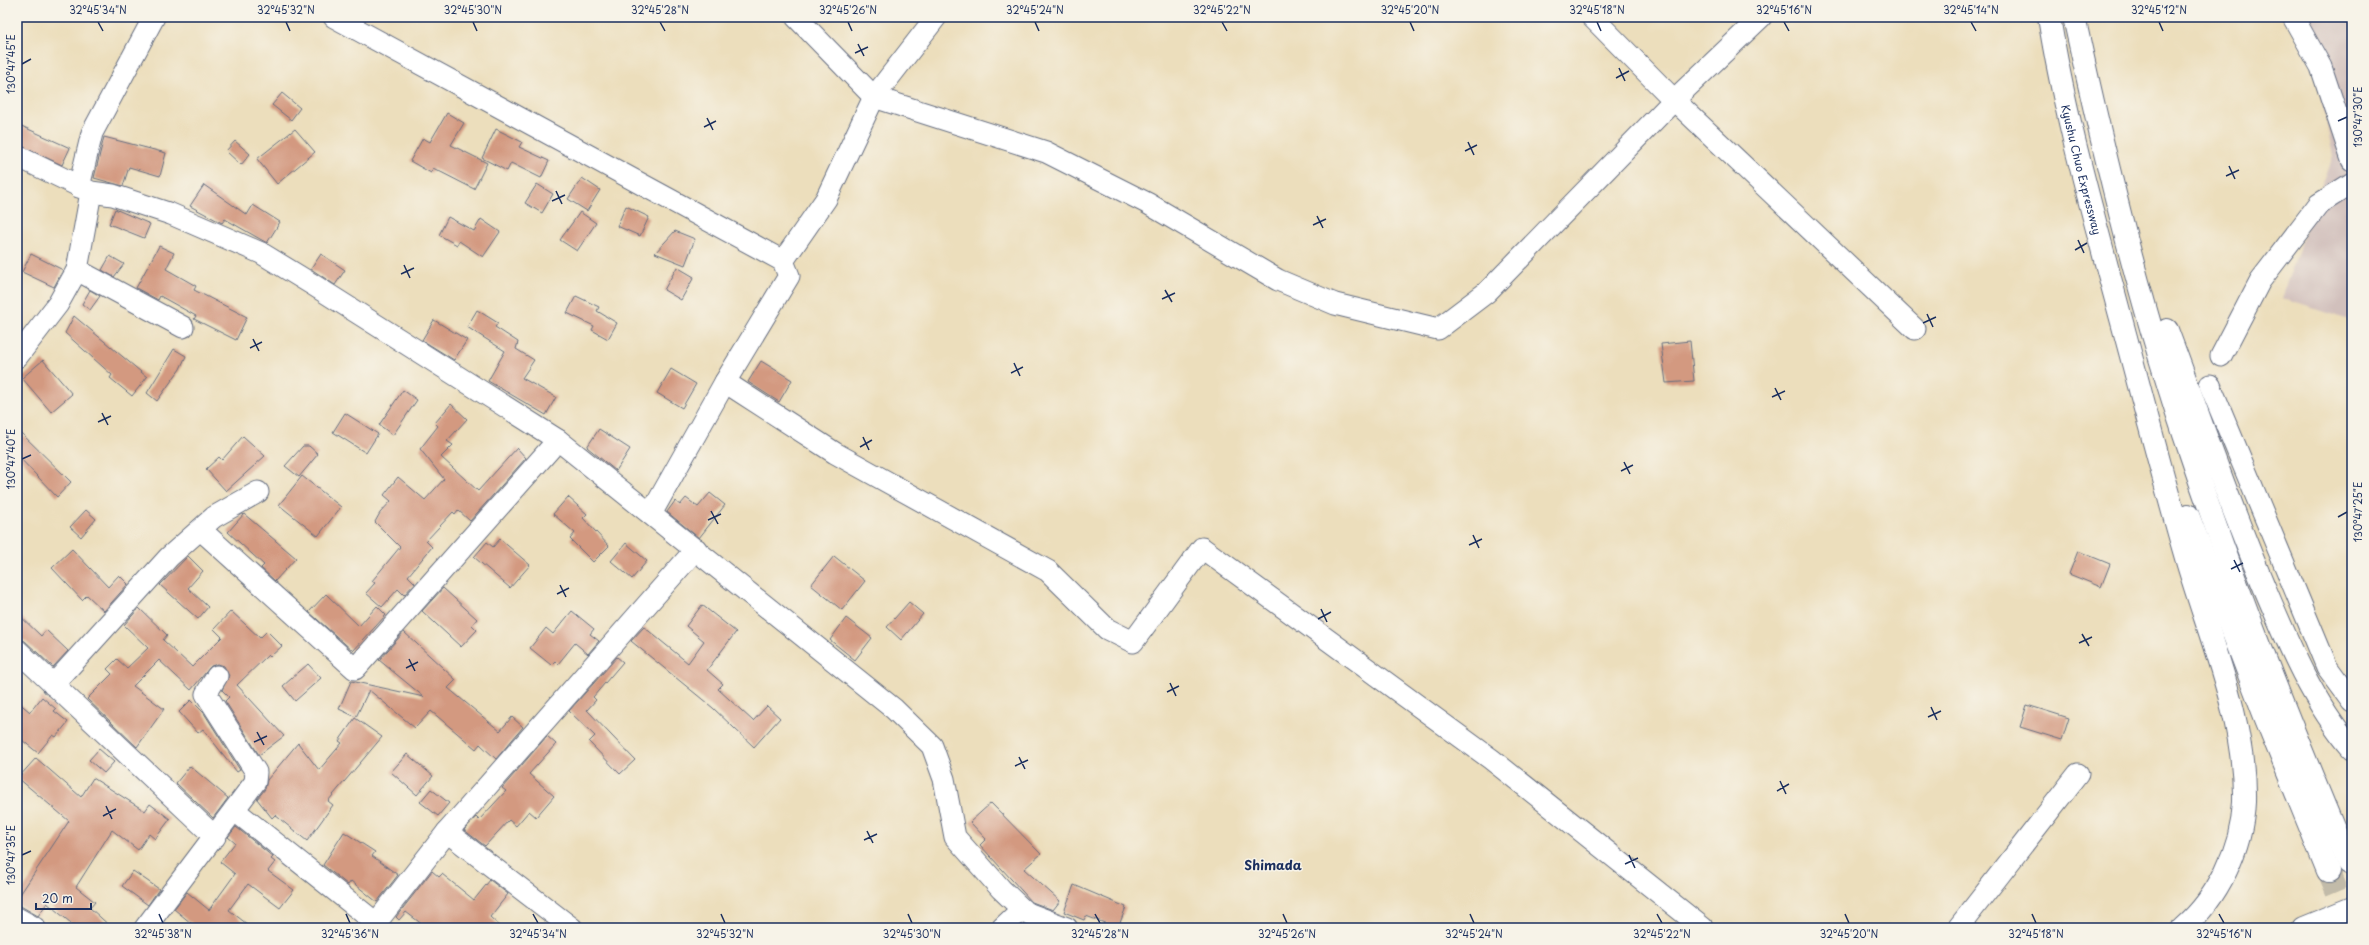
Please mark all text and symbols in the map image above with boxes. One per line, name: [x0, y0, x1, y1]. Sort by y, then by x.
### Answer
text: 32°45'34"N: [69, 2, 127, 17]
text: 32°45'32"N: [257, 2, 315, 17]
text: 32°45'30"N: [444, 2, 502, 17]
text: 32°45'28"N: [631, 2, 689, 17]
text: 32°45'26"N: [819, 2, 877, 17]
text: 32°45'24"N: [1006, 2, 1064, 17]
text: 32°45'22"N: [1193, 2, 1251, 17]
text: 32°45'20"N: [1381, 2, 1440, 17]
text: 32°45'18"N: [1569, 2, 1625, 17]
text: 32°45'16"N: [1756, 2, 1812, 17]
text: 32°45'14"N: [1943, 2, 1999, 17]
text: 32°45'12"N: [2131, 2, 2187, 17]
text: 130°47'45"E: [3, 34, 18, 94]
text: 130°47'30"E: [2350, 87, 2365, 148]
street label: Kyushu Chuo Expressway: [2058, 103, 2106, 236]
text: 130°47'40"E: [3, 429, 18, 489]
text: 130°47'25"E: [2350, 482, 2365, 542]
text: 130°47'35"E: [3, 825, 18, 885]
district label: Shimada: [1244, 855, 1302, 874]
scale bar: [36, 885, 91, 911]
text: 20 m: [42, 889, 73, 907]
text: 32°45'38"N: [134, 926, 192, 941]
text: 32°45'36"N: [321, 926, 379, 941]
text: 32°45'34"N: [509, 926, 567, 941]
text: 32°45'32"N: [696, 926, 754, 941]
text: 32°45'30"N: [883, 926, 941, 941]
text: 32°45'28"N: [1071, 926, 1129, 941]
text: 32°45'26"N: [1258, 926, 1316, 941]
text: 32°45'24"N: [1445, 926, 1503, 941]
text: 32°45'22"N: [1633, 926, 1691, 941]
text: 32°45'20"N: [1820, 926, 1879, 941]
text: 32°45'18"N: [2008, 926, 2064, 941]
text: 32°45'16"N: [2196, 926, 2252, 941]

